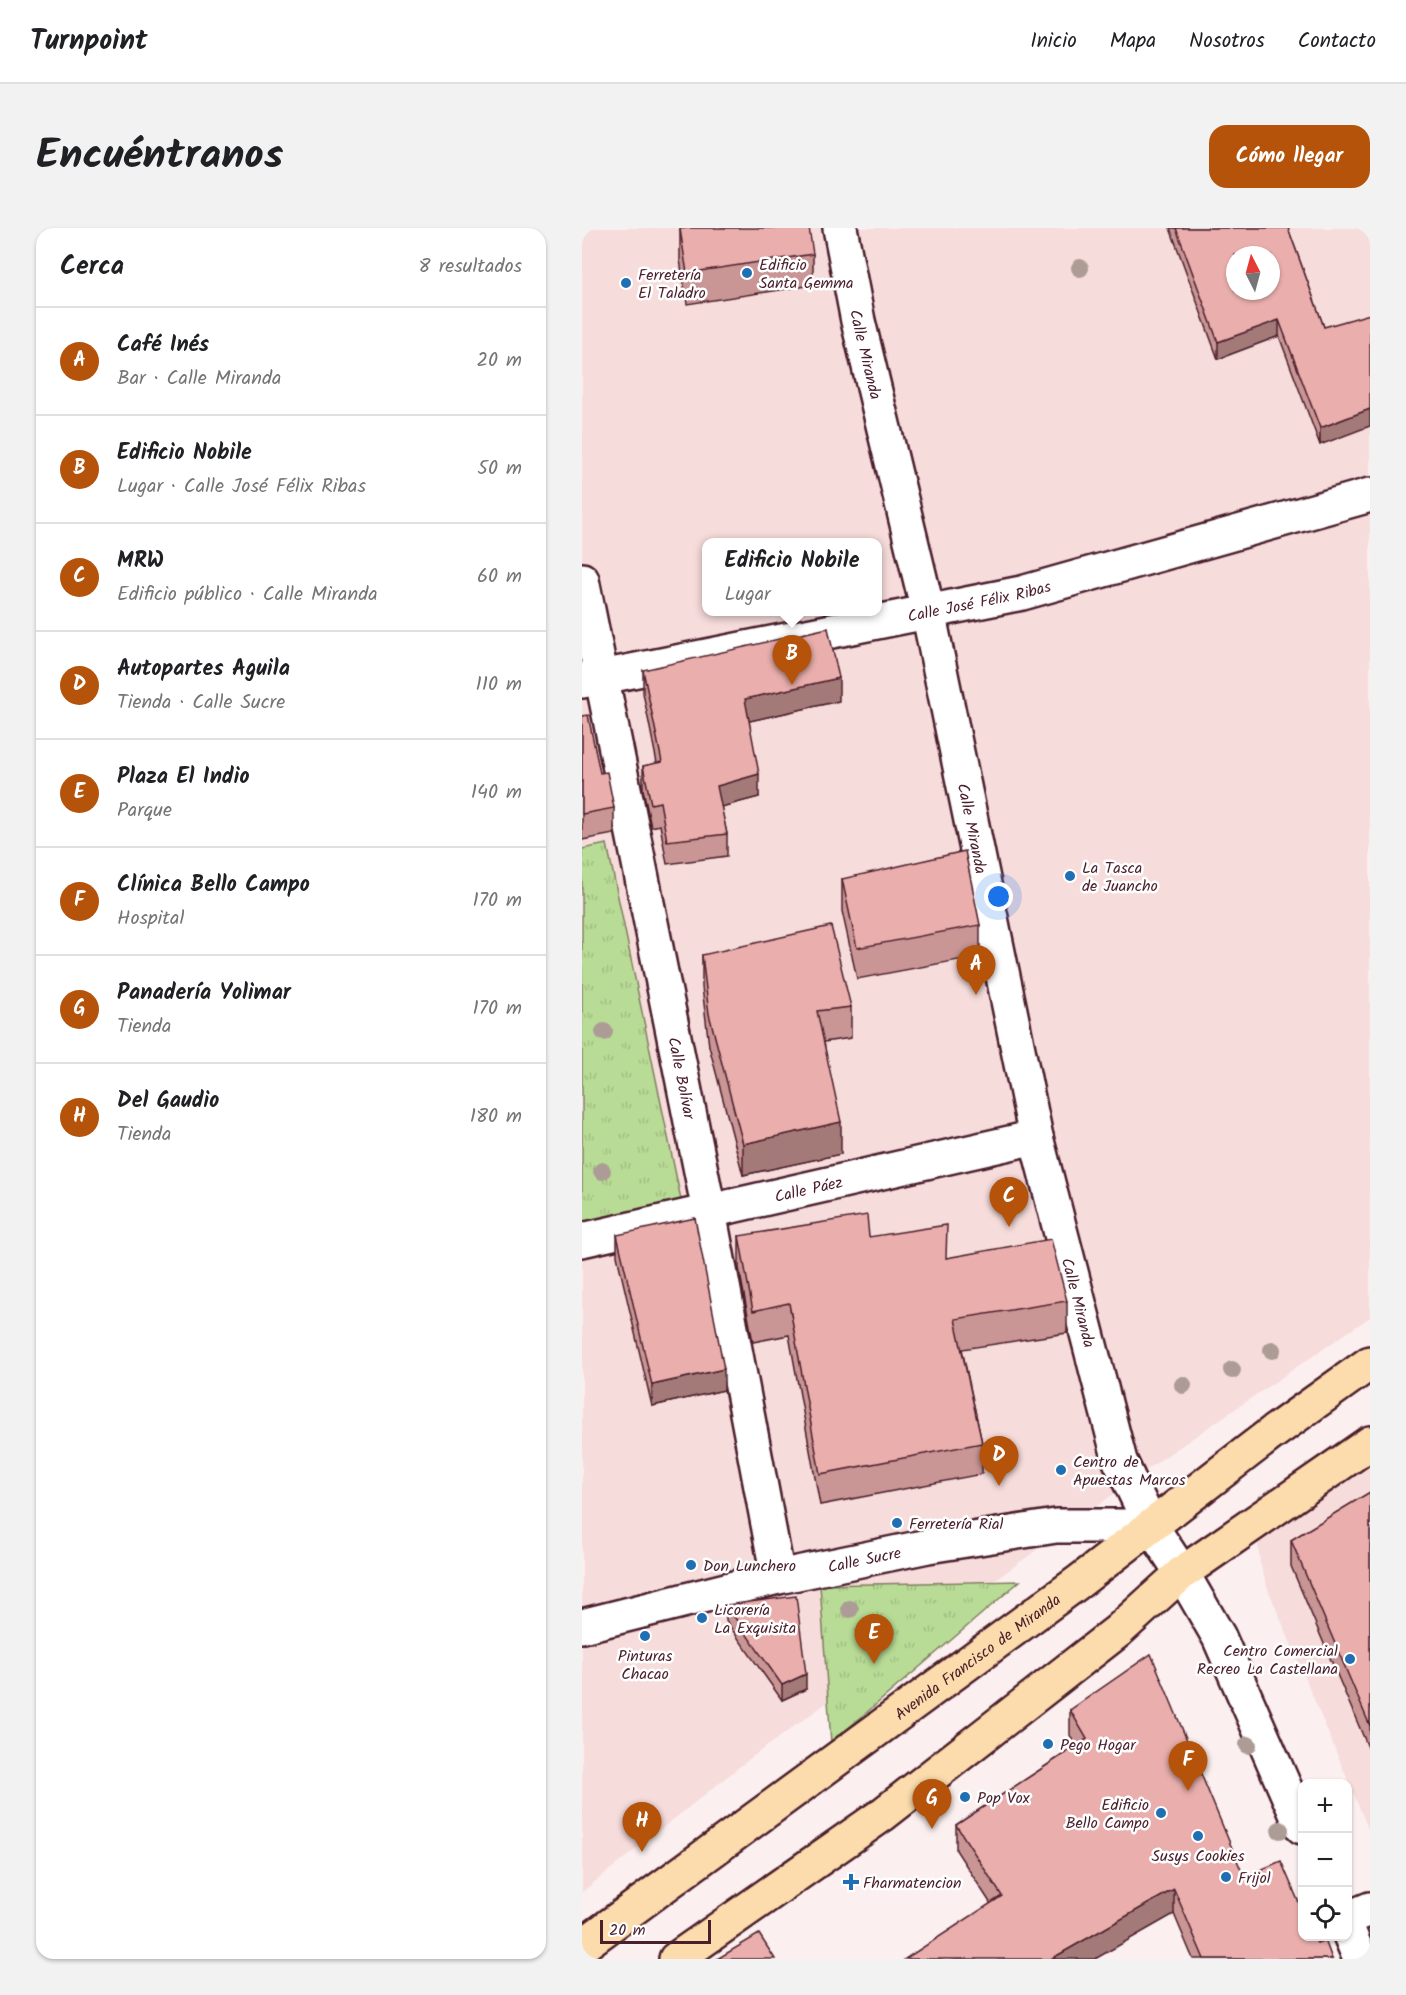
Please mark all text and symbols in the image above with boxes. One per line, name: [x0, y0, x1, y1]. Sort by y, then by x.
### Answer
text: Turnpoint: [30, 19, 148, 64]
text: Inicio: [1030, 25, 1077, 58]
text: Mapa: [1110, 25, 1156, 58]
text: Nosotros: [1189, 25, 1265, 58]
text: Contacto: [1298, 25, 1376, 58]
text: Encuéntranos: [36, 123, 283, 190]
button: Cómo llegar: [1209, 125, 1370, 188]
text: Cerca: [60, 246, 124, 288]
north arrow: [1226, 246, 1280, 300]
text: 8 resultados: [419, 251, 522, 283]
place label: Edificio Santa Gemma: [759, 253, 854, 296]
place label: Ferretería El Taladro: [638, 263, 706, 306]
marker: Edificio Santa Gemma: [740, 266, 754, 280]
marker: Ferretería El Taladro: [619, 276, 633, 290]
street label: Calle Miranda: [842, 307, 888, 402]
text: Café Inés: [117, 328, 209, 363]
text: A: [73, 345, 86, 377]
text: 20 m: [476, 345, 522, 377]
text: Bar · Calle Miranda: [117, 363, 281, 395]
text: Edificio Nobile: [117, 436, 252, 471]
text: B: [73, 453, 86, 485]
text: 50 m: [477, 453, 522, 485]
text: Lugar · Calle José Félix Ribas: [117, 471, 366, 503]
popup: [702, 538, 882, 616]
text: MRW: [117, 544, 164, 579]
text: Edificio Nobile: [725, 544, 859, 579]
text: C: [73, 561, 86, 593]
text: 60 m: [477, 561, 522, 593]
street label: Calle José Félix Ribas: [905, 574, 1054, 630]
text: Edificio público · Calle Miranda: [117, 579, 378, 611]
text: Lugar: [725, 579, 771, 611]
pin: B: [772, 636, 812, 685]
text: Autopartes Aguila: [117, 652, 290, 687]
text: D: [73, 669, 86, 701]
text: 110 m: [476, 669, 522, 701]
text: Tienda · Calle Sucre: [117, 687, 285, 719]
text: Plaza El Indio: [117, 760, 249, 795]
text: E: [74, 777, 85, 809]
text: 140 m: [471, 777, 522, 809]
street label: Calle Miranda: [950, 781, 993, 876]
text: Parque: [117, 795, 172, 827]
place label: La Tasca de Juancho: [1082, 856, 1158, 899]
text: Clínica Bello Campo: [117, 868, 310, 903]
marker: La Tasca de Juancho: [1063, 869, 1077, 883]
your location: [984, 882, 1013, 911]
text: F: [74, 885, 85, 917]
text: 170 m: [473, 885, 522, 917]
text: Hospital: [117, 903, 184, 935]
pin: A: [956, 946, 996, 995]
text: Panadería Yolimar: [117, 976, 291, 1011]
text: G: [74, 993, 85, 1025]
text: 170 m: [473, 993, 522, 1025]
text: Tienda: [117, 1011, 171, 1043]
street label: Calle Bolívar: [660, 1035, 702, 1123]
text: Del Gaudio: [117, 1084, 219, 1119]
text: H: [73, 1101, 86, 1133]
text: 180 m: [470, 1101, 522, 1133]
text: Tienda: [117, 1119, 171, 1151]
street label: Calle Páez: [772, 1170, 845, 1210]
pin: C: [990, 1178, 1028, 1227]
street label: Calle Miranda: [1054, 1255, 1101, 1350]
pin: D: [980, 1436, 1018, 1486]
place label: Centro de Apuestas Marcos: [1073, 1450, 1186, 1493]
marker: Centro de Apuestas Marcos: [1054, 1463, 1068, 1477]
place label: Ferretería Rial: [909, 1512, 1003, 1537]
marker: Ferretería Rial: [890, 1516, 904, 1530]
street label: Calle Sucre: [825, 1541, 903, 1580]
place label: Don Lunchero: [703, 1554, 796, 1579]
marker: Don Lunchero: [684, 1558, 698, 1572]
street label: Avenida Francisco de Miranda: [890, 1588, 1067, 1727]
place label: Licorería La Exquisita: [714, 1598, 796, 1641]
marker: Licorería La Exquisita: [695, 1611, 709, 1625]
pin: E: [854, 1614, 894, 1664]
marker: Pinturas Chacao: [638, 1629, 652, 1643]
place label: Centro Comercial Recreo La Castellana: [1197, 1639, 1338, 1682]
place label: Pinturas Chacao: [618, 1644, 672, 1687]
marker: Centro Comercial Recreo La Castellana: [1343, 1652, 1357, 1666]
place label: Pego Hogar: [1060, 1733, 1137, 1758]
marker: Pego Hogar: [1041, 1737, 1055, 1751]
pin: F: [1168, 1742, 1208, 1791]
map controls: [1298, 1779, 1352, 1941]
button: +: [1298, 1779, 1352, 1833]
pin: G: [912, 1780, 952, 1829]
place label: Pop Vox: [977, 1786, 1031, 1811]
marker: Pop Vox: [958, 1790, 972, 1804]
place label: Edificio Bello Campo: [1065, 1793, 1149, 1836]
pin: H: [622, 1802, 662, 1852]
marker: Edificio Bello Campo: [1154, 1806, 1168, 1820]
marker: Susys Cookies: [1191, 1829, 1205, 1843]
button: −: [1298, 1833, 1352, 1887]
place label: Susys Cookies: [1151, 1844, 1245, 1869]
place label: Frijol: [1238, 1866, 1271, 1891]
marker: Frijol: [1219, 1870, 1233, 1884]
place label: Fharmatencion: [863, 1871, 962, 1896]
marker: Fharmatencion: [844, 1875, 858, 1889]
button: locate: [1298, 1887, 1352, 1941]
scale bar: [600, 1917, 711, 1944]
text: 20 m: [609, 1918, 645, 1943]

